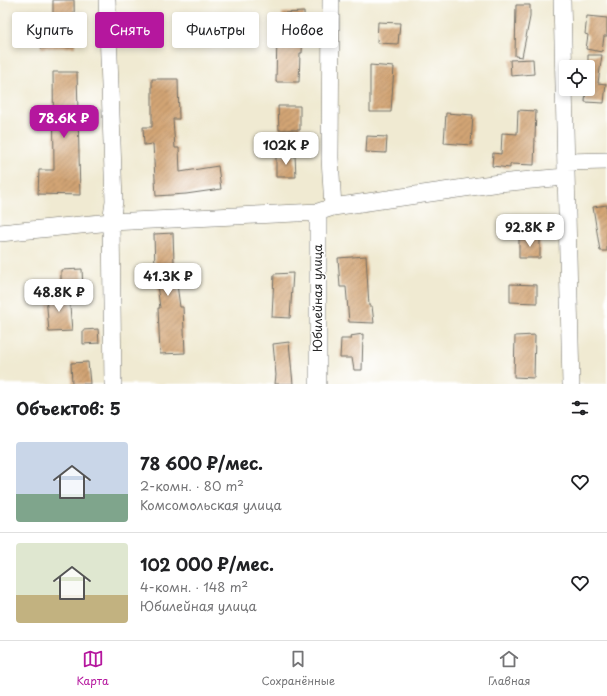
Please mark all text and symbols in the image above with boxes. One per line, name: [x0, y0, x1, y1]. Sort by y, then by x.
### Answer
chip: Купить: [12, 12, 87, 48]
chip: Снять: [95, 12, 164, 48]
chip: Фильтры: [172, 12, 259, 48]
chip: Новое: [267, 12, 338, 48]
map controls: [559, 60, 595, 96]
button: locate: [559, 60, 595, 96]
pin: 78.6K ₽: [27, 105, 101, 139]
text: 78.6K ₽: [39, 108, 89, 127]
pin: 102K ₽: [253, 132, 319, 166]
text: 102K ₽: [263, 135, 309, 154]
pin: 92.8K ₽: [493, 214, 567, 248]
text: 92.8K ₽: [505, 217, 555, 236]
street label: Юбилейная улица: [308, 244, 326, 352]
pin: 41.3K ₽: [131, 263, 205, 297]
text: 41.3K ₽: [143, 266, 193, 285]
pin: 48.8K ₽: [22, 279, 96, 313]
text: 48.8K ₽: [33, 282, 85, 301]
text: Объектов: 5: [16, 395, 121, 421]
icon: filters: [569, 397, 591, 419]
text: 78 600 ₽/мес.: [140, 450, 263, 476]
icon: home: [48, 458, 96, 506]
icon: heart: [569, 471, 591, 493]
text: 2-комн. · 80 m²: [140, 476, 244, 495]
text: Комсомольская улица: [140, 495, 282, 514]
text: 102 000 ₽/мес.: [140, 551, 274, 577]
icon: home: [48, 559, 96, 607]
icon: heart: [569, 572, 591, 594]
text: 4-комн. · 148 m²: [140, 577, 248, 596]
text: Юбилейная улица: [140, 596, 257, 615]
tab: Карта: [76, 648, 109, 689]
tab: Сохранённые: [262, 648, 335, 689]
tab: Главная: [488, 648, 531, 689]

